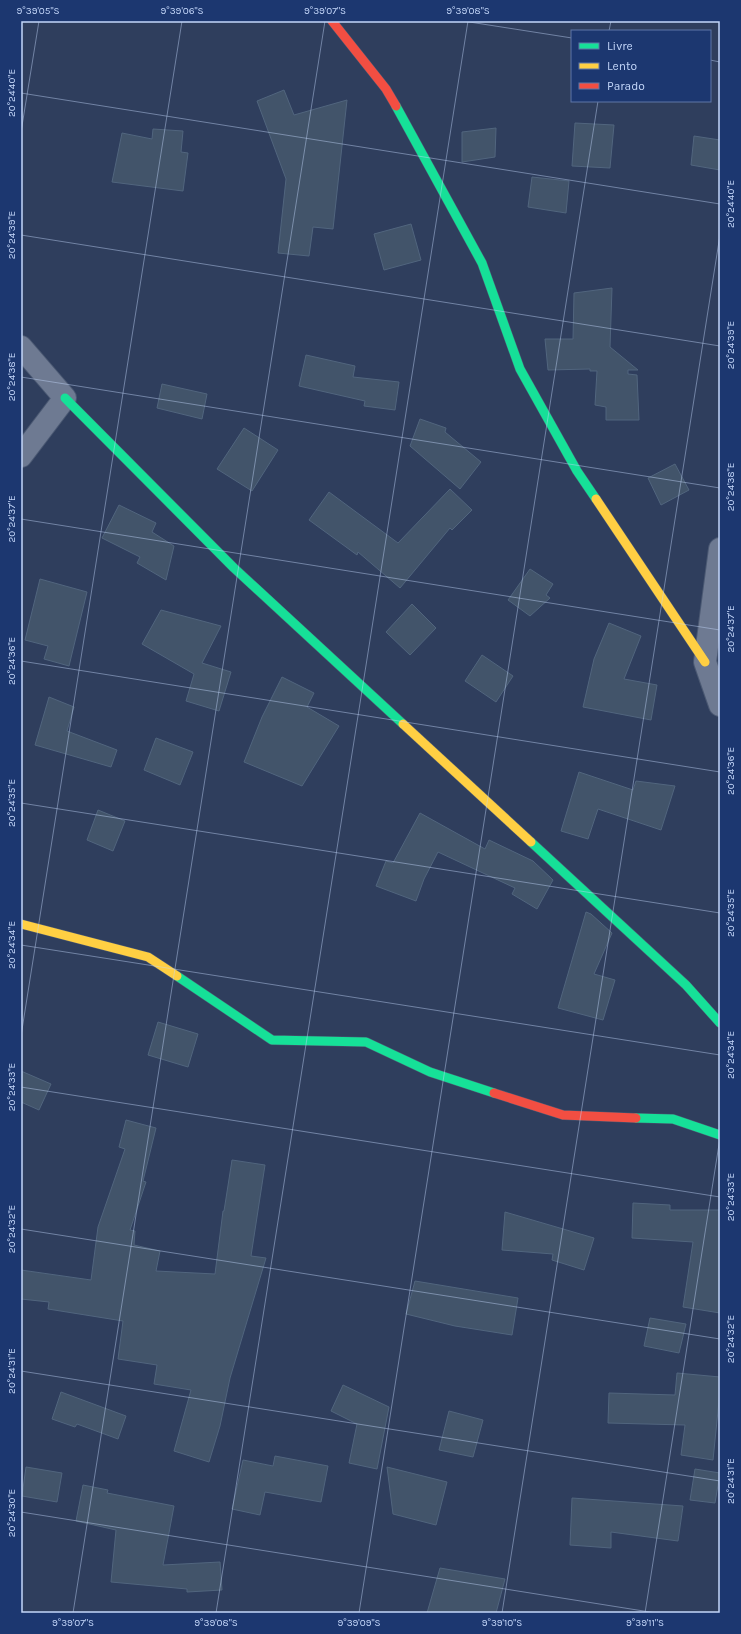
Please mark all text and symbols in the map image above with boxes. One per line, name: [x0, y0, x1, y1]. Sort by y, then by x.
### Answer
text: 9°39'05"S: [17, 5, 59, 17]
text: 9°39'06"S: [160, 5, 204, 17]
text: 9°39'07"S: [304, 5, 346, 17]
text: 9°39'08"S: [446, 5, 490, 17]
legend: [571, 30, 711, 102]
text: Livre: [607, 39, 633, 53]
text: Lento: [607, 59, 637, 73]
text: 20°24'40"E: [6, 69, 18, 117]
text: Parado: [607, 79, 645, 93]
text: 20°24'40"E: [725, 180, 737, 228]
text: 20°24'39"E: [6, 211, 18, 259]
text: 20°24'39"E: [725, 321, 737, 369]
text: 20°24'38"E: [6, 353, 18, 401]
text: 20°24'38"E: [725, 463, 737, 511]
text: 20°24'37"E: [6, 495, 18, 543]
text: 20°24'37"E: [725, 605, 737, 653]
text: 20°24'36"E: [6, 637, 18, 685]
text: 20°24'36"E: [725, 747, 737, 795]
text: 20°24'35"E: [6, 779, 18, 827]
text: 20°24'35"E: [725, 889, 737, 937]
text: 20°24'34"E: [6, 921, 18, 969]
text: 20°24'34"E: [725, 1031, 737, 1079]
text: 20°24'33"E: [6, 1063, 18, 1111]
text: 20°24'33"E: [725, 1173, 737, 1221]
text: 20°24'32"E: [6, 1205, 18, 1253]
text: 20°24'32"E: [725, 1315, 737, 1363]
text: 20°24'31"E: [6, 1348, 18, 1394]
text: 20°24'31"E: [725, 1458, 737, 1504]
text: 20°24'30"E: [6, 1489, 18, 1537]
text: 9°39'07"S: [52, 1617, 94, 1629]
text: 9°39'08"S: [194, 1617, 238, 1629]
text: 9°39'09"S: [337, 1617, 381, 1629]
text: 9°39'10"S: [482, 1617, 522, 1629]
text: 9°39'11"S: [626, 1617, 664, 1629]

